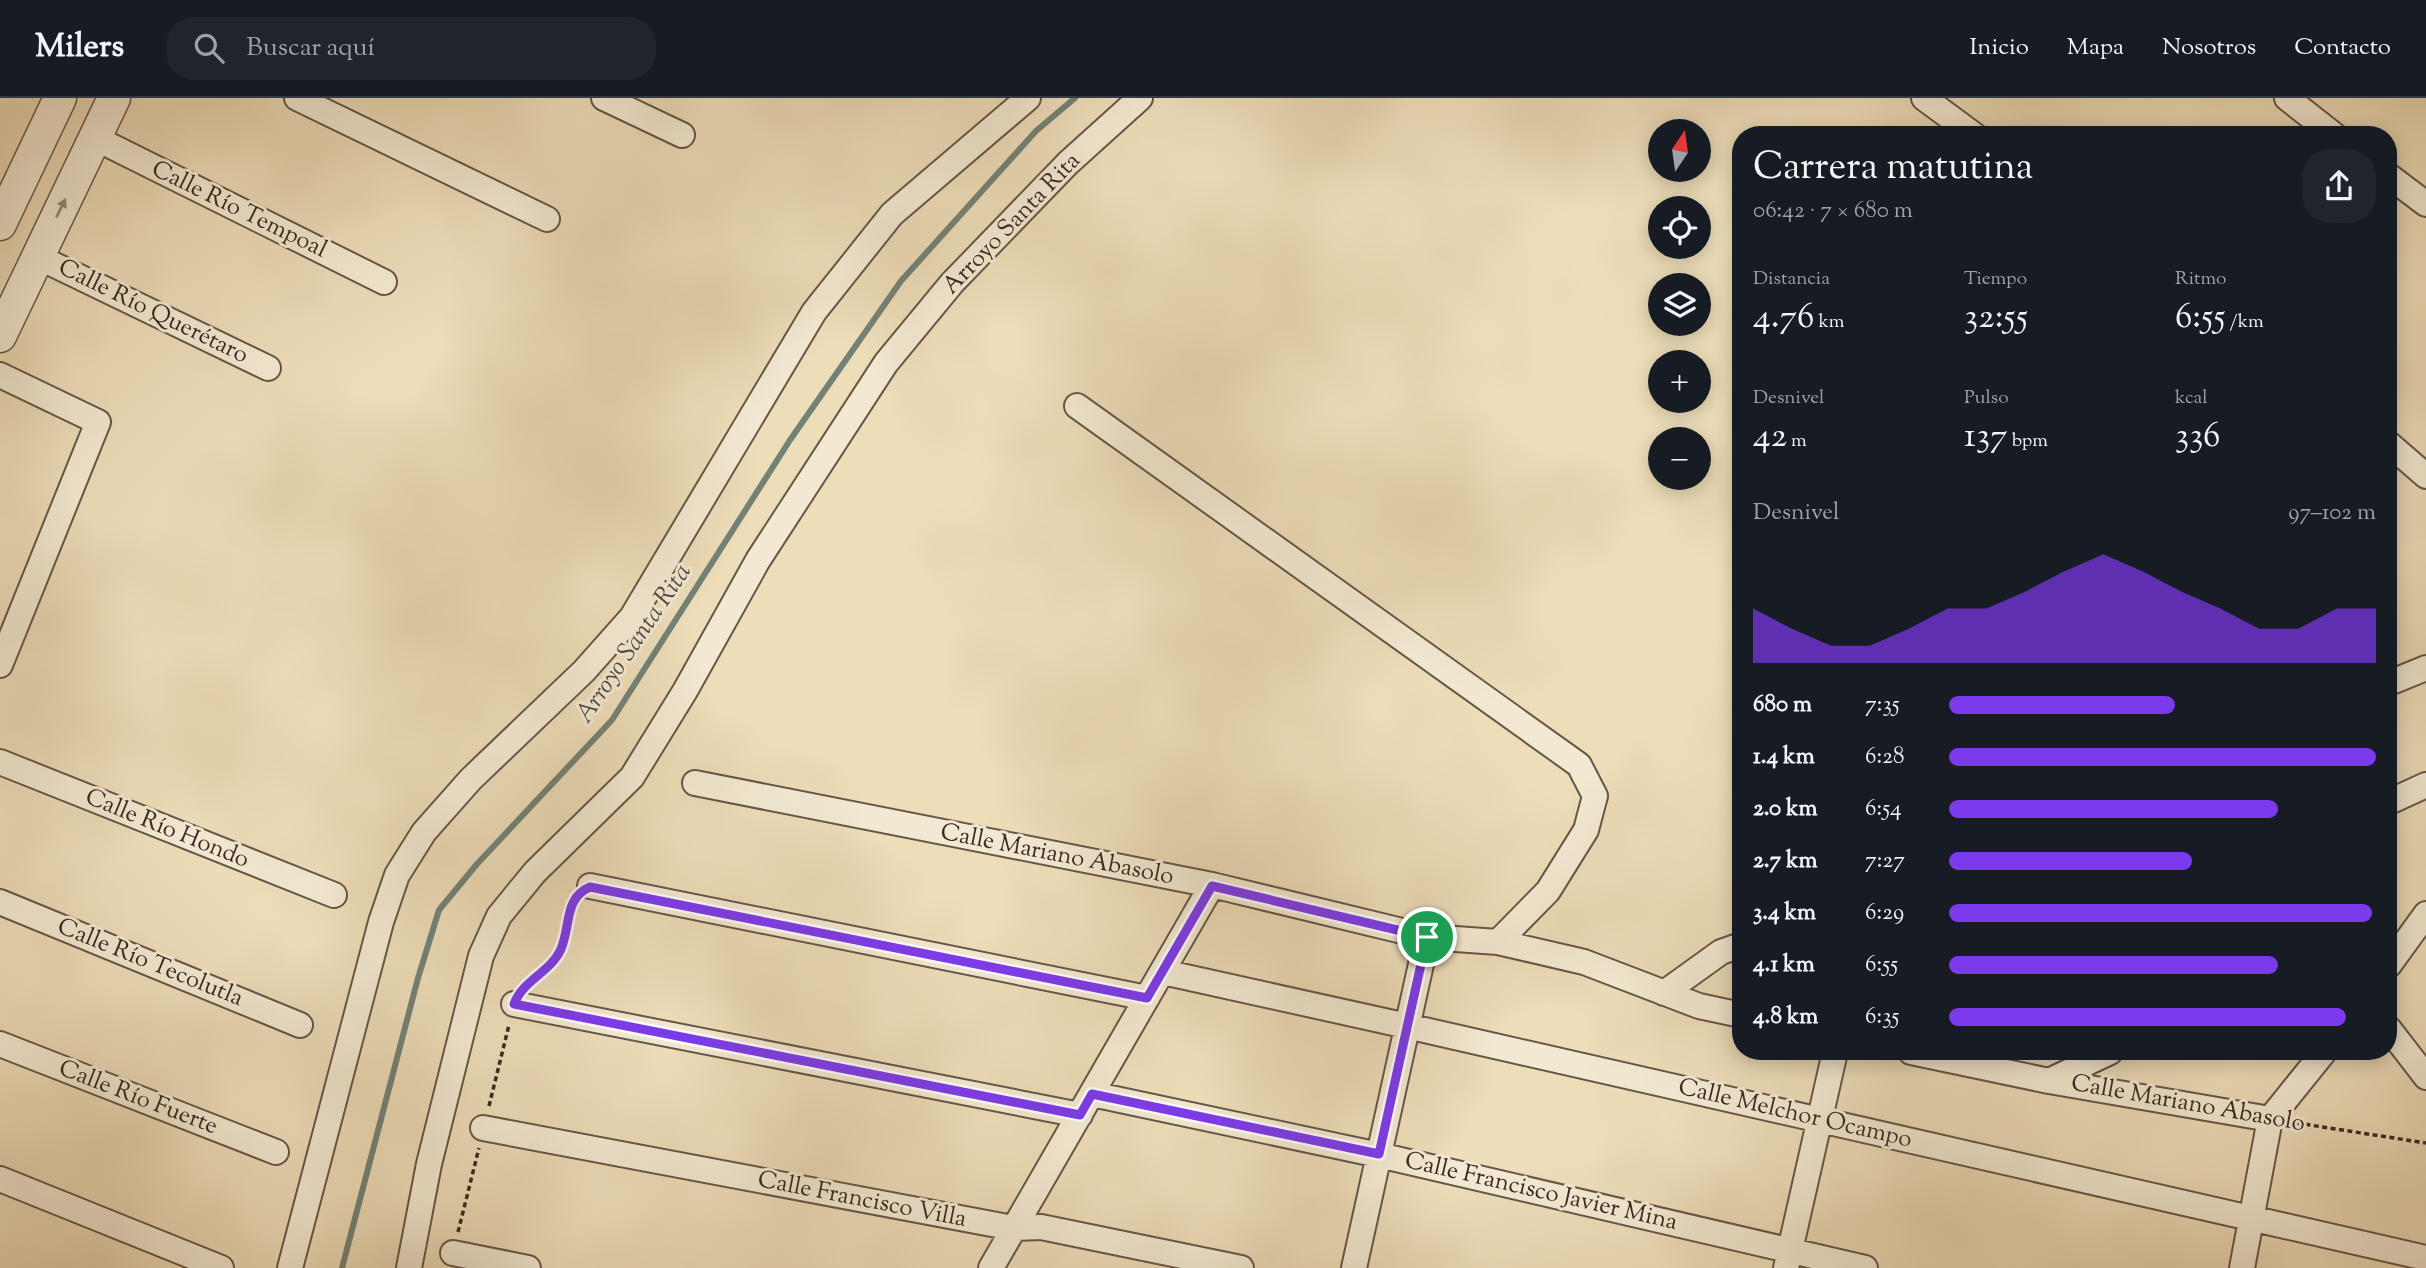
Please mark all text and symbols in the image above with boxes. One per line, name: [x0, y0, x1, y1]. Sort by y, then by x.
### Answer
search box: [166, 17, 656, 80]
text: Milers: [35, 24, 124, 72]
icon: search: [190, 29, 228, 67]
text: Buscar aquí: [246, 30, 375, 67]
text: Inicio: [1969, 31, 2029, 65]
text: Mapa: [2067, 31, 2124, 65]
text: Nosotros: [2162, 31, 2256, 65]
text: Contacto: [2294, 31, 2391, 65]
north arrow: [1648, 119, 1712, 182]
map controls: [1648, 119, 1711, 490]
text: Carrera matutina: [1753, 142, 2033, 196]
street label: Arroyo Santa Rita: [935, 145, 1089, 303]
button: share: [2302, 149, 2376, 223]
street label: Calle Río Tempoal: [146, 153, 333, 267]
text: 06:42 · 7 × 680 m: [1753, 195, 1913, 228]
button: locate: [1648, 196, 1711, 259]
one-way arrow: [56, 198, 67, 218]
street label: Calle Río Querétaro: [52, 251, 254, 373]
text: Distancia: [1753, 266, 1830, 293]
text: Tiempo: [1964, 266, 2027, 293]
text: Ritmo: [2175, 266, 2226, 293]
button: layers: [1648, 273, 1711, 336]
text: 4.76: [1753, 293, 1814, 344]
text: 32:55: [1964, 293, 2028, 344]
text: 6:55: [2175, 293, 2225, 344]
text: km: [1814, 309, 1845, 336]
text: /km: [2225, 309, 2264, 336]
button: +: [1648, 350, 1711, 413]
text: Desnivel: [1753, 385, 1824, 412]
text: Pulso: [1964, 385, 2009, 412]
text: kcal: [2175, 385, 2208, 412]
text: 42: [1753, 412, 1787, 463]
text: 137: [1964, 412, 2008, 463]
text: 336: [2175, 412, 2220, 463]
button: −: [1648, 427, 1711, 490]
text: m: [1787, 428, 1807, 455]
text: bpm: [2008, 428, 2048, 455]
text: Desnivel: [1753, 497, 1839, 530]
text: 97–102 m: [2288, 497, 2376, 530]
water label: Arroyo Santa Rita: [567, 557, 701, 731]
text: 680 m: [1753, 689, 1812, 722]
text: 7:35: [1865, 689, 1900, 722]
text: 1.4 km: [1753, 741, 1815, 774]
text: 6:28: [1865, 741, 1904, 774]
street label: Calle Río Hondo: [80, 781, 254, 877]
text: 2.0 km: [1753, 793, 1818, 826]
text: 6:54: [1865, 793, 1902, 826]
street label: Calle Mariano Abasolo: [938, 816, 1176, 894]
text: 2.7 km: [1753, 845, 1818, 878]
text: 7:27: [1865, 845, 1905, 878]
text: 3.4 km: [1753, 897, 1816, 930]
text: 6:29: [1865, 897, 1904, 930]
pin: [1397, 907, 1457, 967]
street label: Calle Río Tecolutla: [52, 910, 248, 1016]
icon: arrive: [1408, 918, 1446, 956]
text: 4.1 km: [1753, 949, 1815, 982]
text: 6:55: [1865, 949, 1898, 982]
text: 4.8 km: [1753, 1001, 1818, 1034]
text: 6:35: [1865, 1001, 1899, 1034]
street label: Calle Río Fuerte: [53, 1052, 223, 1144]
street label: Calle Mariano Abasolo: [2068, 1067, 2308, 1141]
street label: Calle Melchor Ocampo: [1675, 1071, 1915, 1157]
street label: Calle Francisco Javier Mina: [1401, 1144, 1681, 1240]
street label: Calle Francisco Villa: [755, 1163, 969, 1237]

